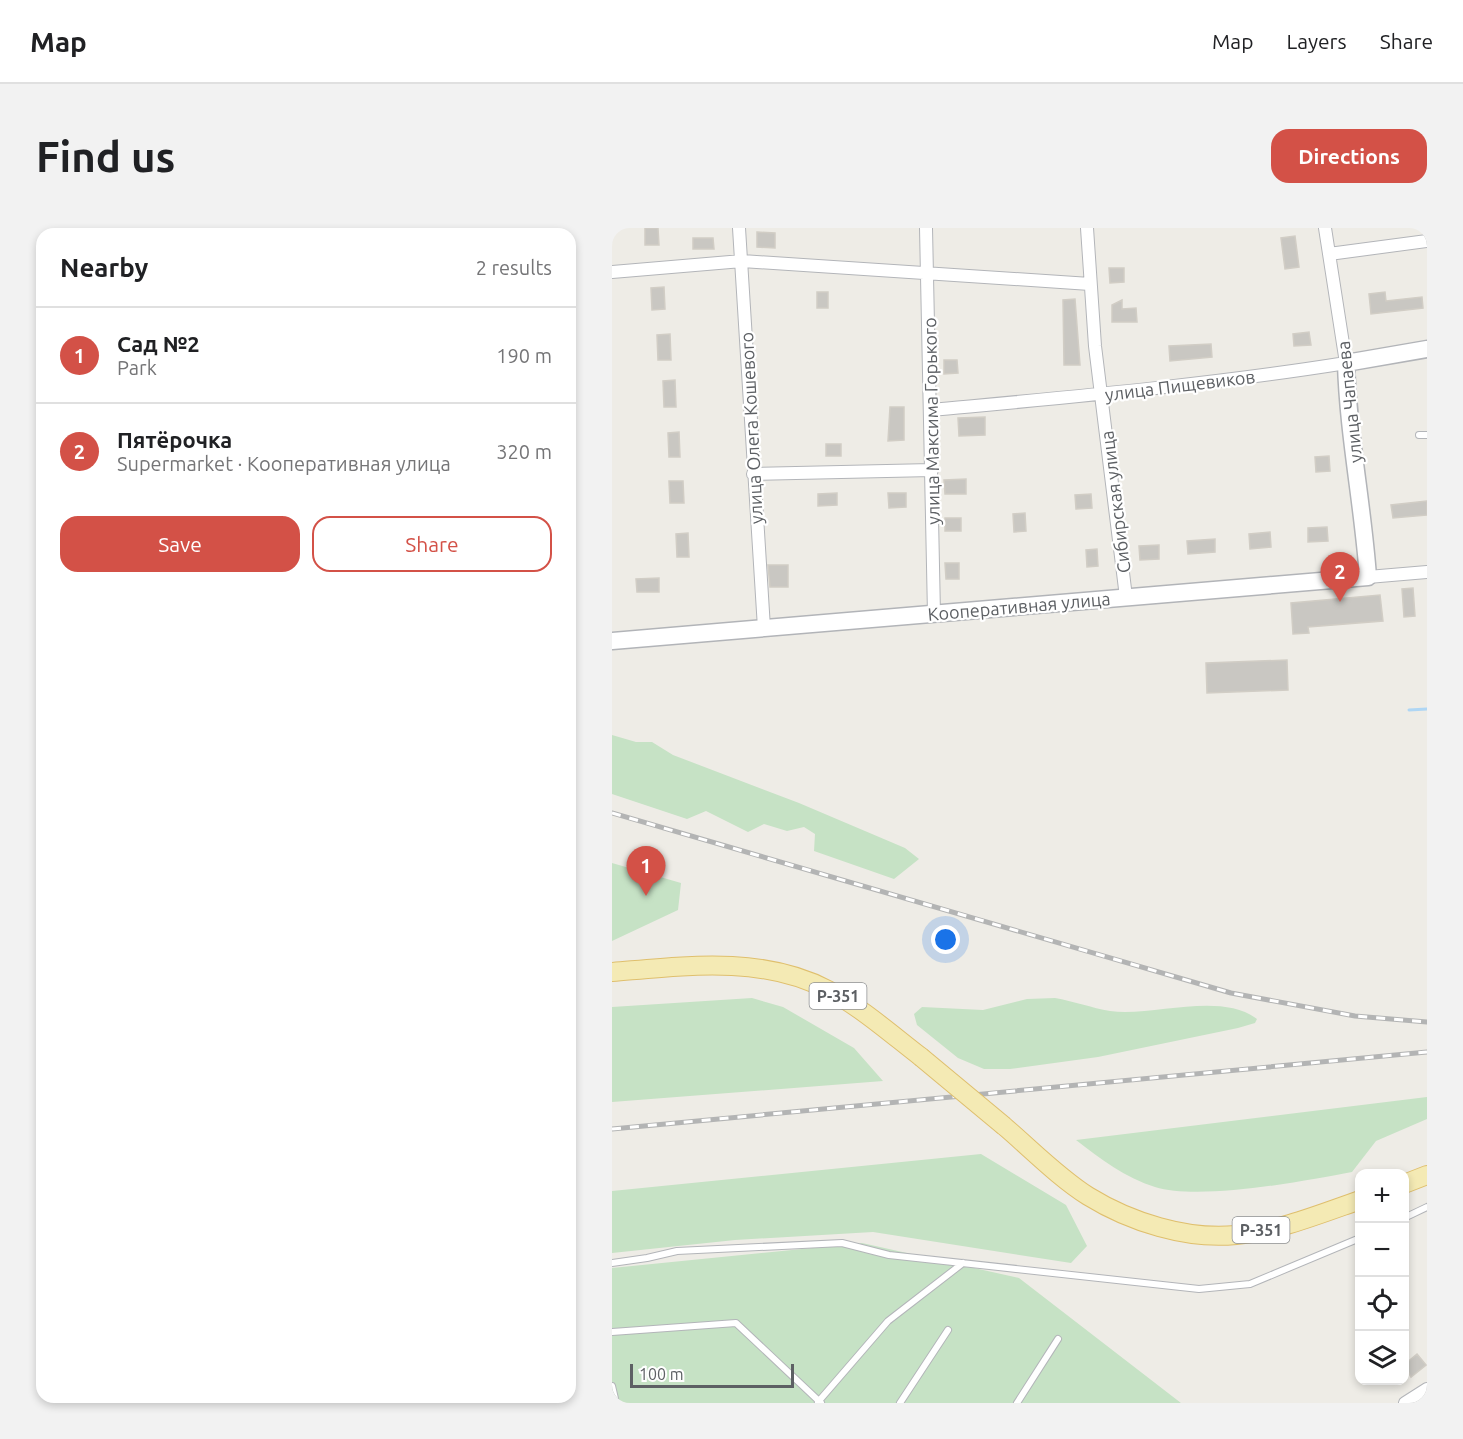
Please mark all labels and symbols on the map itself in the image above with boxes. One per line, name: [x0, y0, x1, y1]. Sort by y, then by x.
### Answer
street label: улица Максима Горького: [919, 317, 943, 525]
street label: улица Олега Кошевого: [736, 331, 766, 525]
street label: улица Чапаева: [1333, 340, 1365, 464]
street label: улица Пищевиков: [1104, 366, 1256, 404]
street label: Сибирская улица: [1096, 430, 1134, 574]
pin: 2: [1320, 552, 1360, 602]
street label: Кооперативная улица: [927, 588, 1111, 624]
pin: 1: [627, 846, 666, 896]
your location: [931, 925, 960, 954]
road number: Р-351: [810, 983, 866, 1009]
road number: Р-351: [1232, 1217, 1290, 1243]
scale bar: [630, 1361, 794, 1388]

